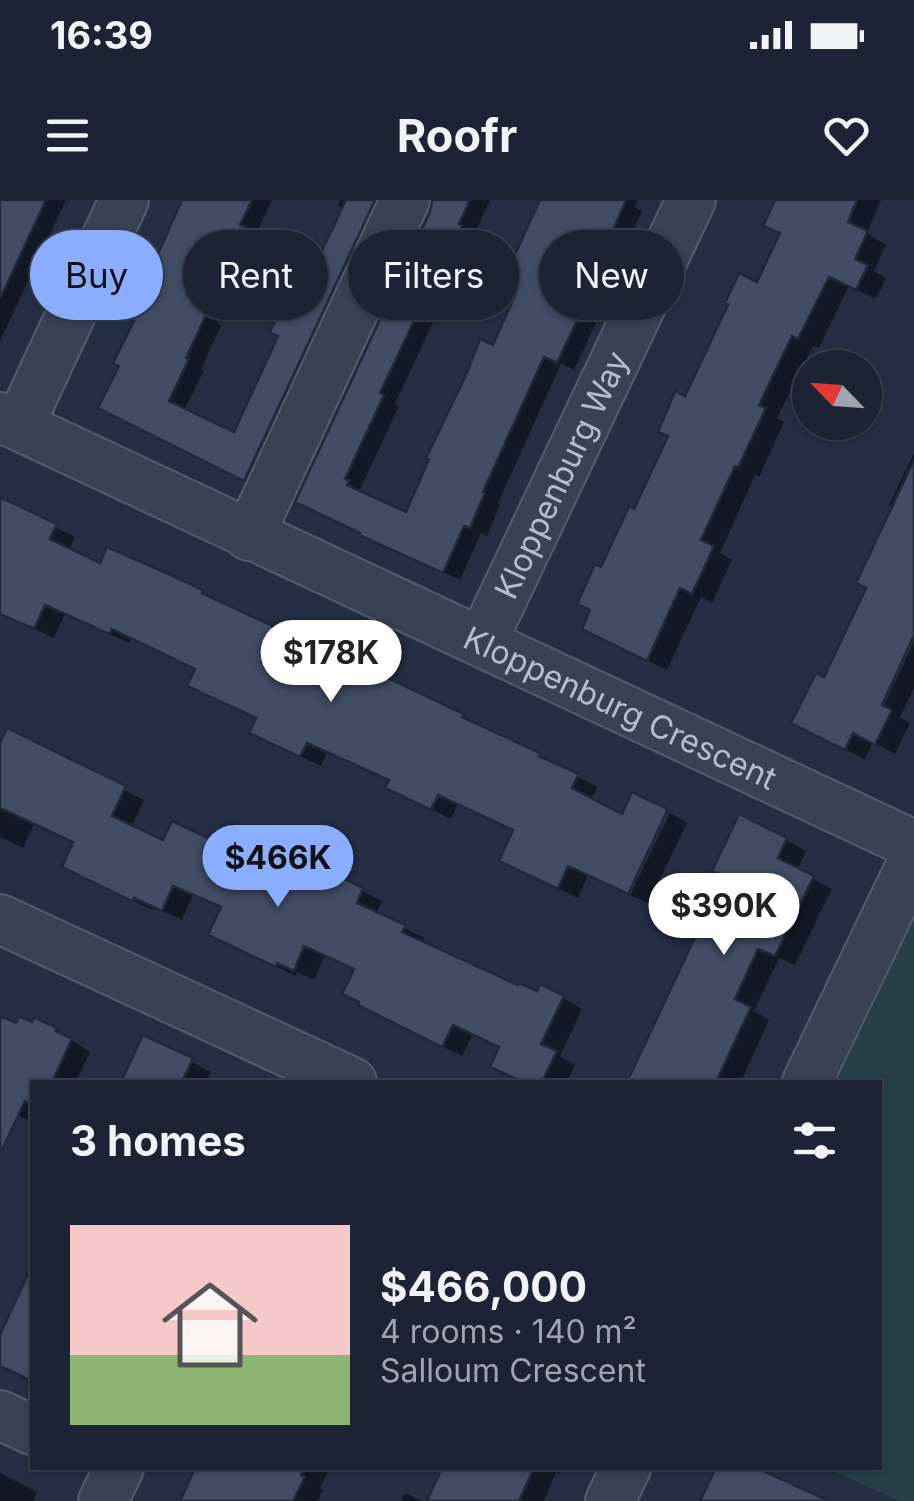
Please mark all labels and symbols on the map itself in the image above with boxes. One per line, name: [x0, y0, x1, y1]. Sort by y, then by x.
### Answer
street label: Kloppenburg Way: [486, 345, 636, 605]
north arrow: [792, 350, 882, 440]
street label: Kloppenburg Crescent: [458, 618, 783, 797]
pin: $178K: [261, 620, 401, 705]
pin: $466K: [208, 825, 348, 910]
pin: $390K: [654, 873, 794, 958]

